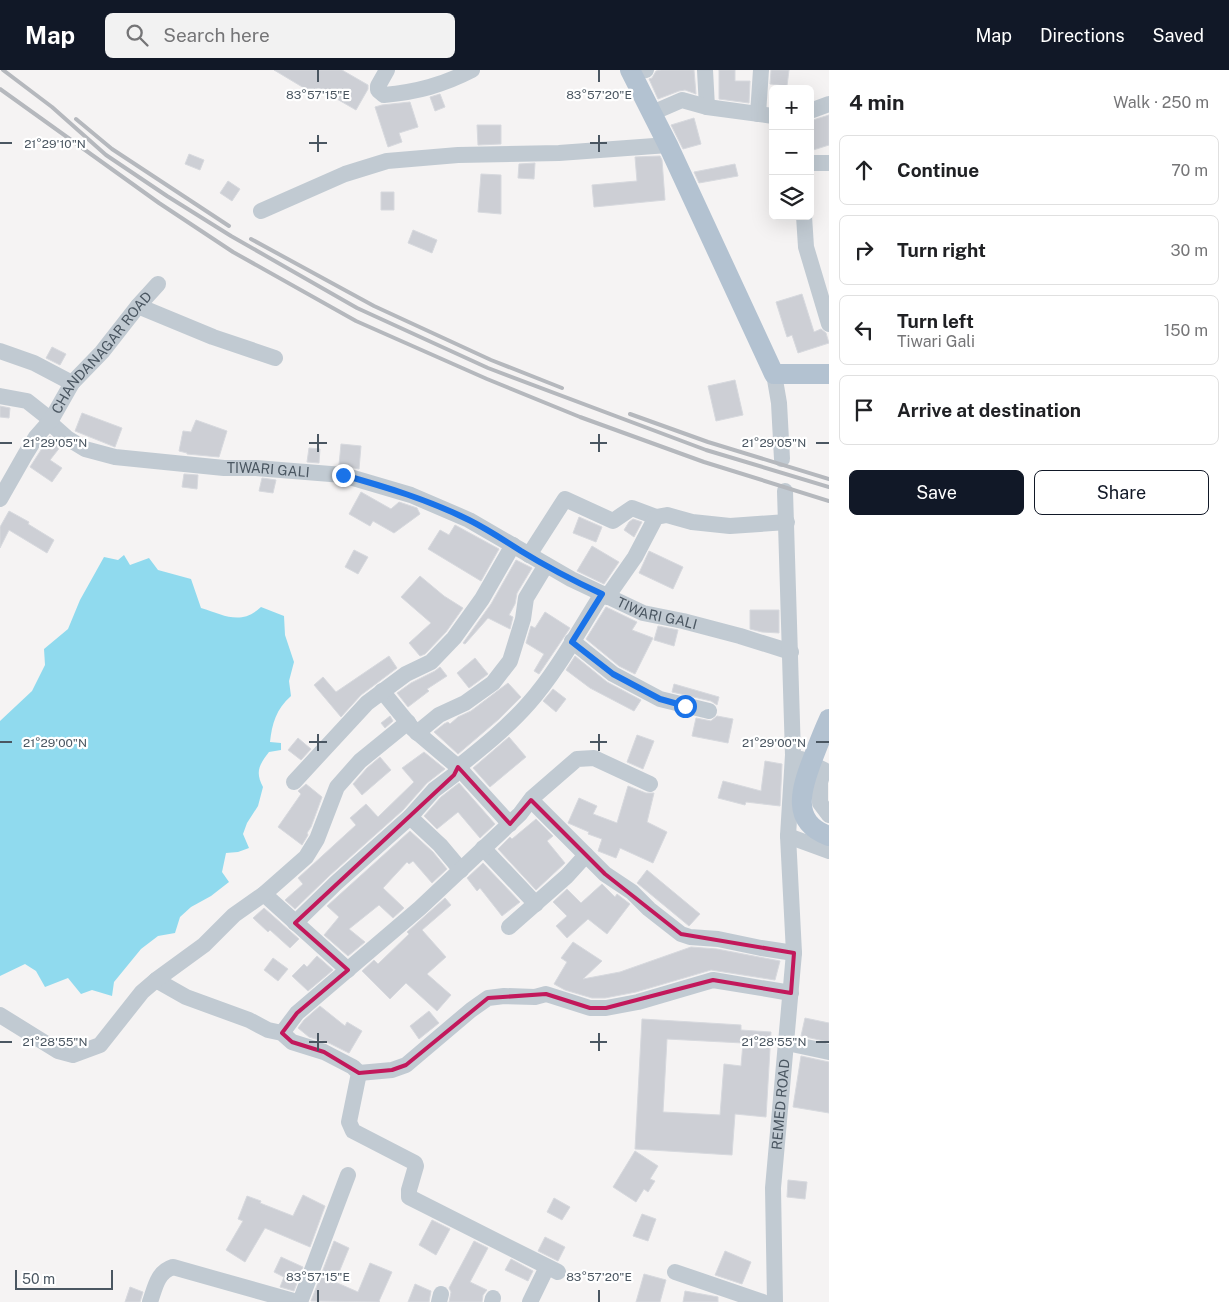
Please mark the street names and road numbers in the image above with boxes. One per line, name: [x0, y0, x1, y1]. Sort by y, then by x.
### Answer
street label: CHANDANAGAR ROAD: [48, 288, 155, 417]
street label: TIWARI GALI: [227, 460, 310, 480]
street label: TIWARI GALI: [614, 594, 699, 632]
street label: REMED ROAD: [768, 1058, 793, 1151]

